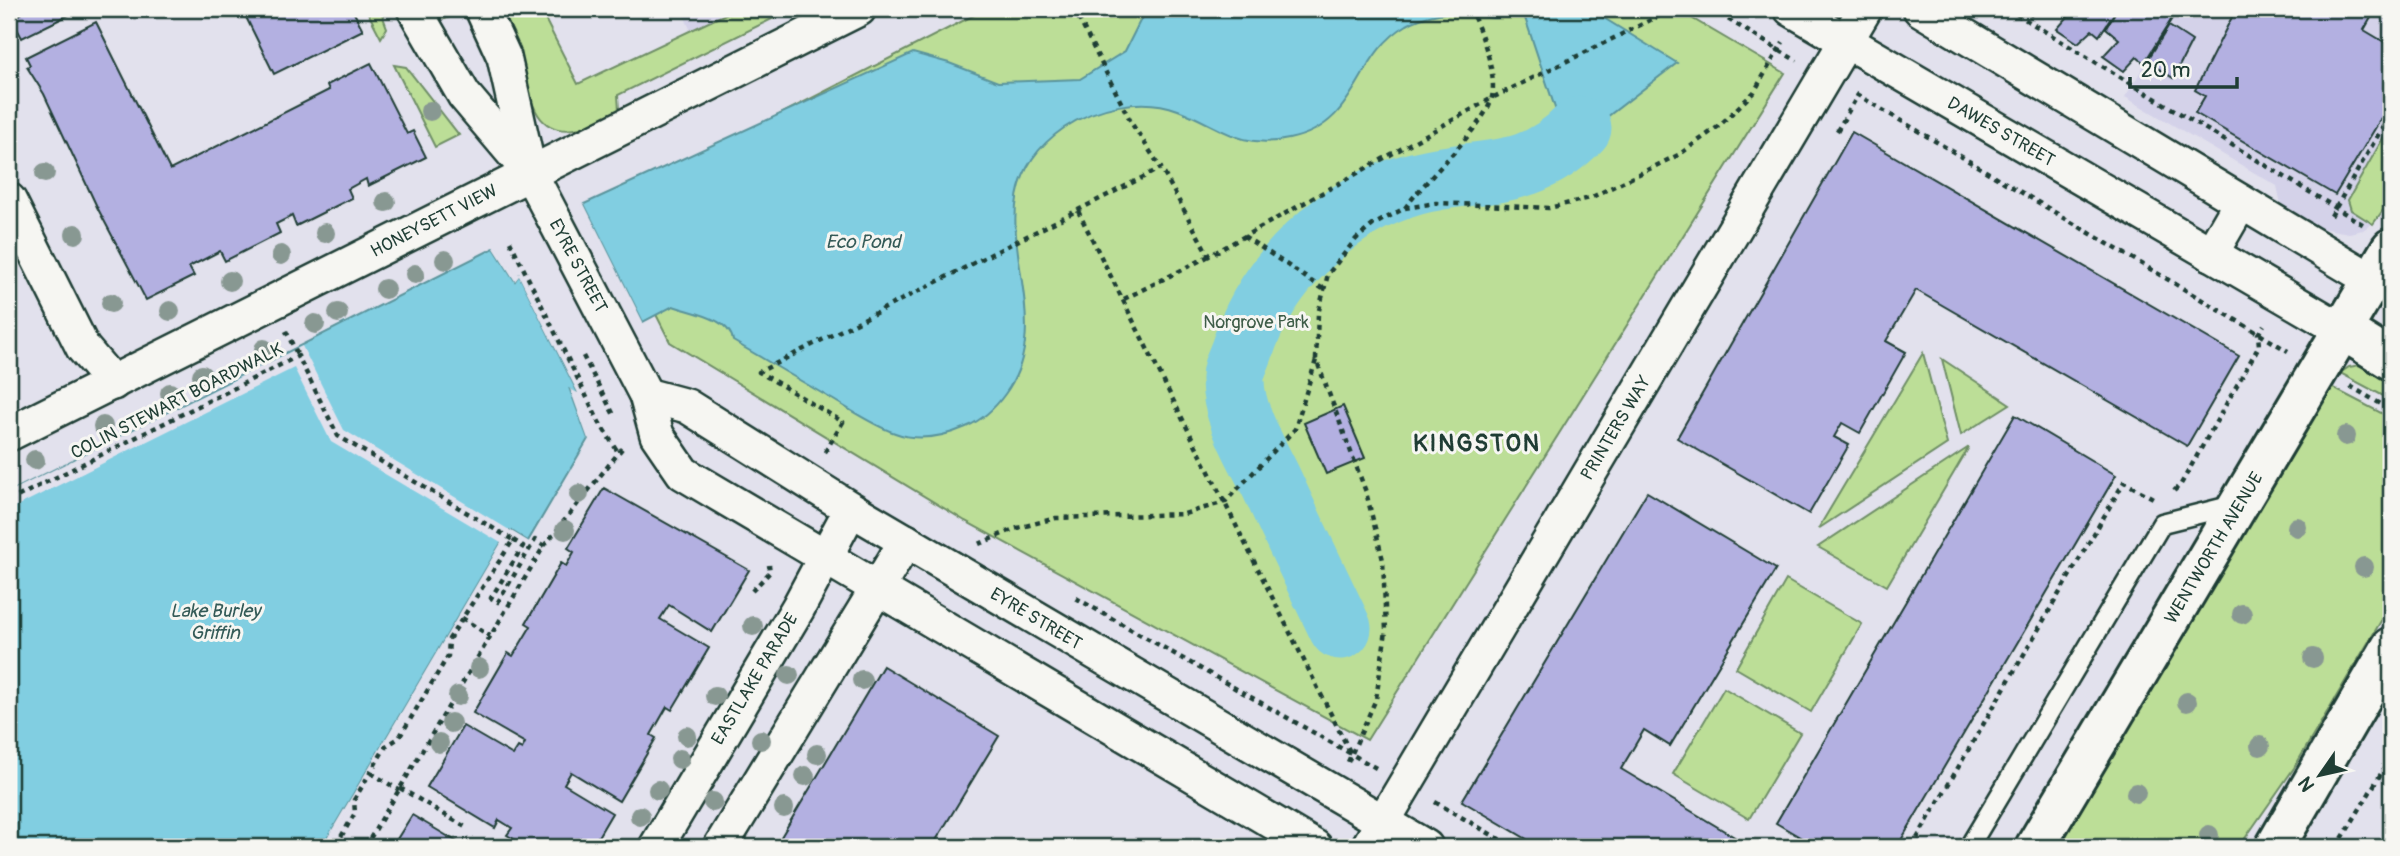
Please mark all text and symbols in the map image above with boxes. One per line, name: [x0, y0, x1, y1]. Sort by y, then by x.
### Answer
scale bar: [2130, 46, 2237, 90]
text: 20 m: [2141, 57, 2190, 84]
street label: DAWES STREET: [1943, 92, 2059, 172]
street label: HONEYSETT VIEW: [367, 179, 501, 263]
street label: EYRE STREET: [544, 215, 612, 317]
water label: Eco Pond: [826, 230, 903, 254]
park label: Norgrove Park: [1203, 311, 1309, 334]
street label: COLIN STEWART BOARDWALK: [67, 337, 287, 465]
street label: PRINTERS WAY: [1576, 371, 1657, 485]
district label: KINGSTON: [1413, 429, 1541, 458]
street label: WENTWORTH AVENUE: [2160, 468, 2268, 628]
street label: EYRE STREET: [986, 583, 1086, 655]
water label: Lake Burley Griffin: [170, 599, 263, 645]
street label: EASTLAKE PARADE: [707, 609, 803, 749]
north arrow: [2284, 740, 2354, 810]
text: N: [2293, 772, 2320, 796]

